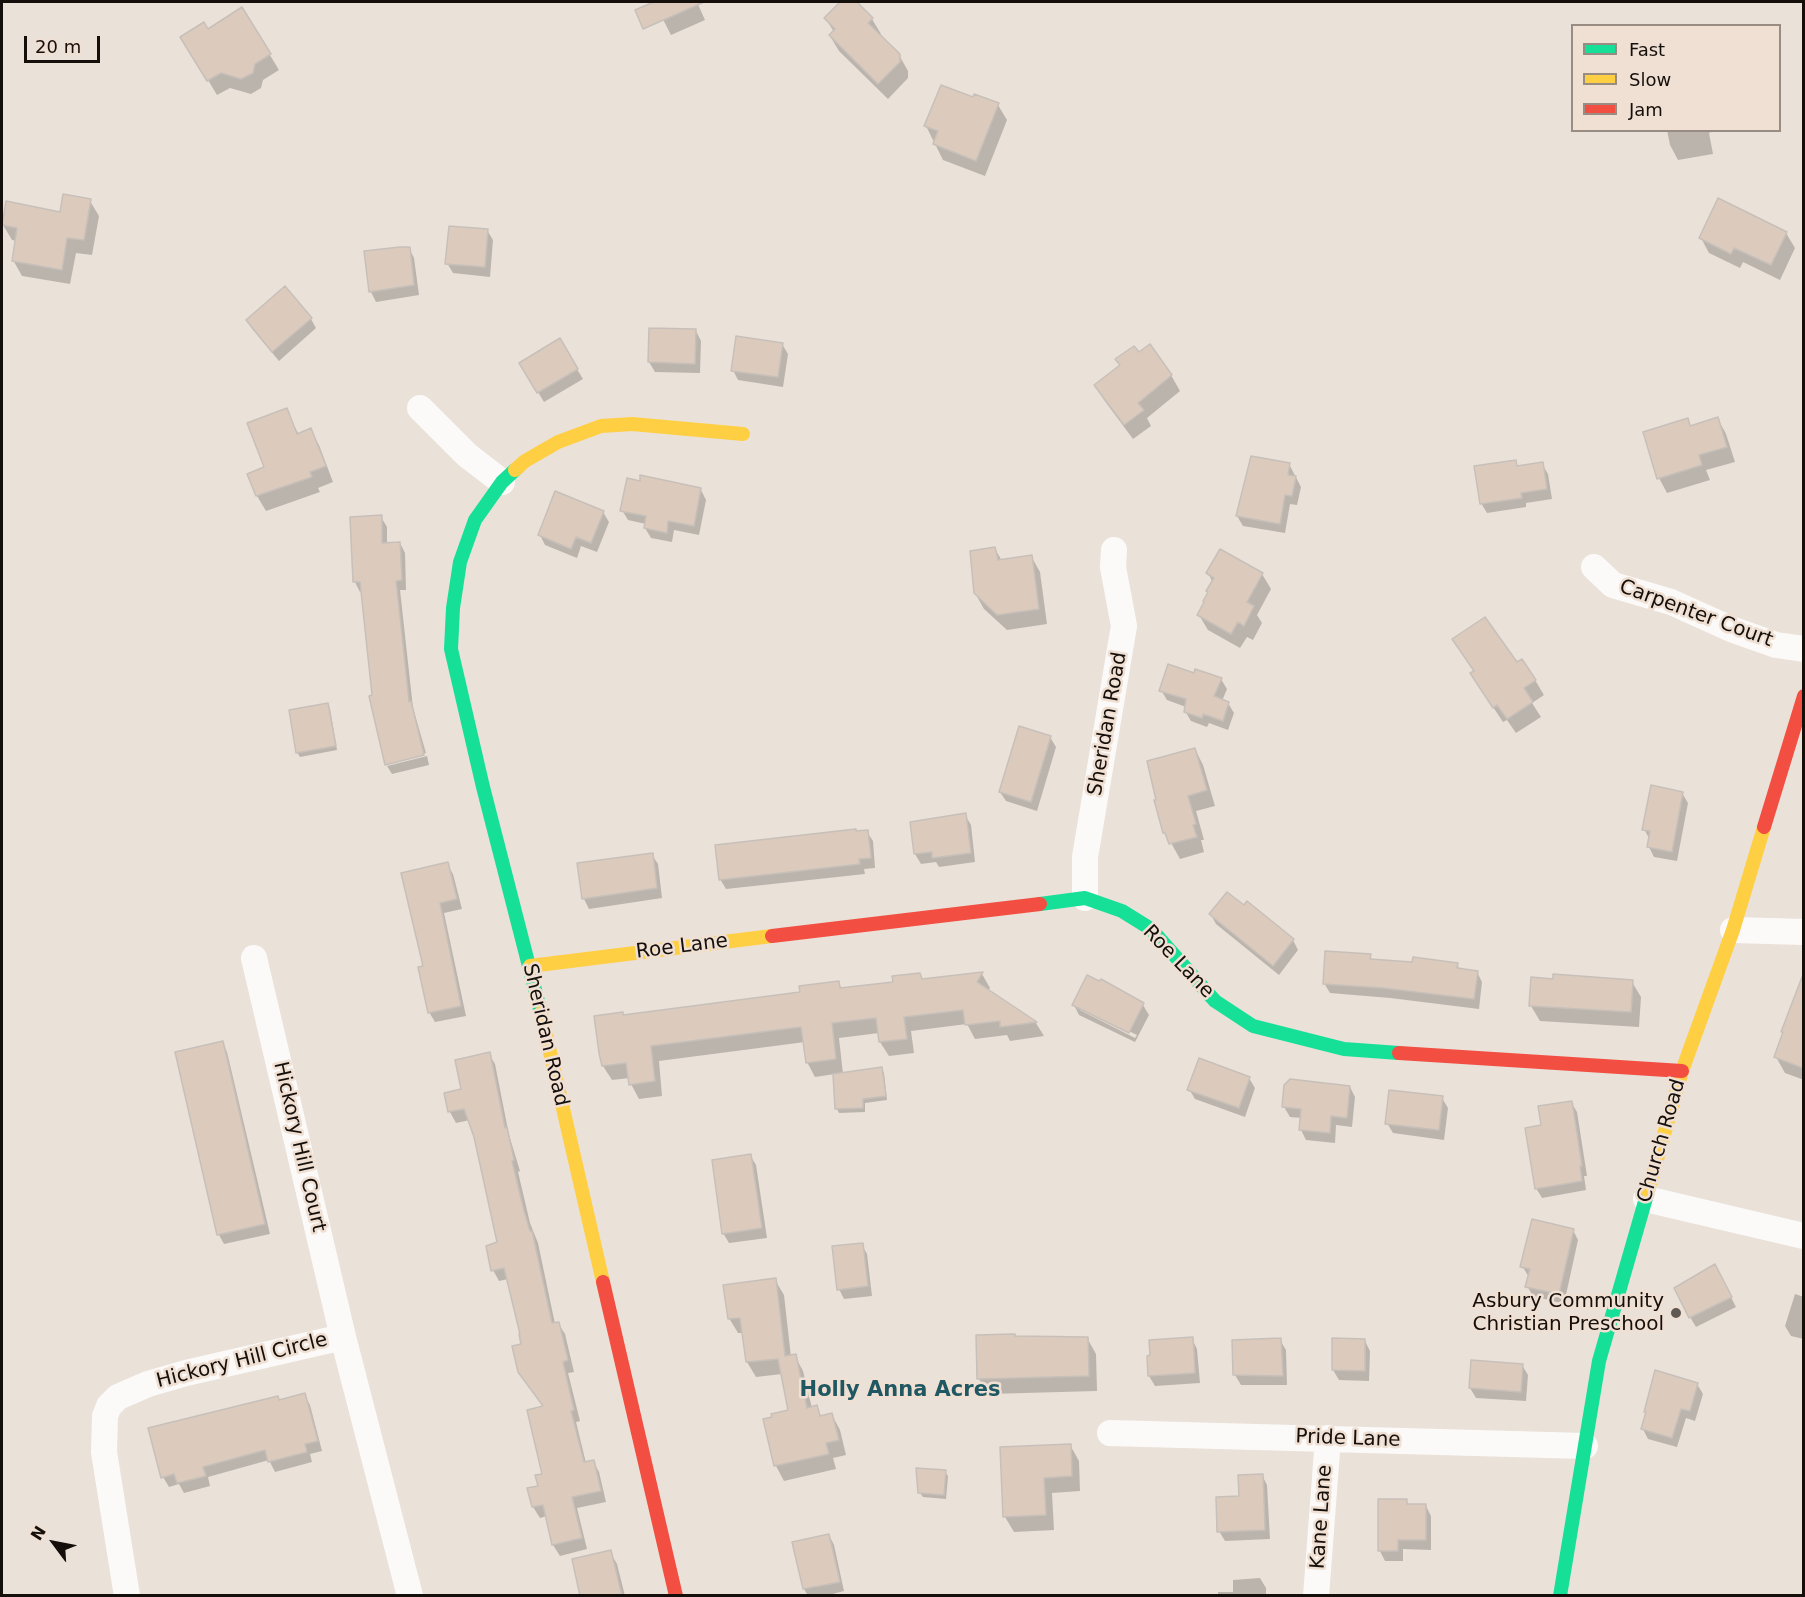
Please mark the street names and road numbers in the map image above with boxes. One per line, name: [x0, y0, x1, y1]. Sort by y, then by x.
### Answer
street label: Carpenter Court: [1616, 575, 1776, 653]
street label: Sheridan Road: [1084, 650, 1132, 798]
street label: Roe Lane: [1137, 920, 1219, 1004]
street label: Roe Lane: [635, 929, 729, 965]
street label: Sheridan Road: [517, 961, 573, 1109]
street label: Hickory Hill Court: [268, 1059, 330, 1235]
street label: Church Road: [1633, 1077, 1691, 1205]
street label: Hickory Hill Circle: [154, 1328, 330, 1394]
street label: Pride Lane: [1295, 1425, 1401, 1453]
street label: Kane Lane: [1306, 1464, 1338, 1570]

